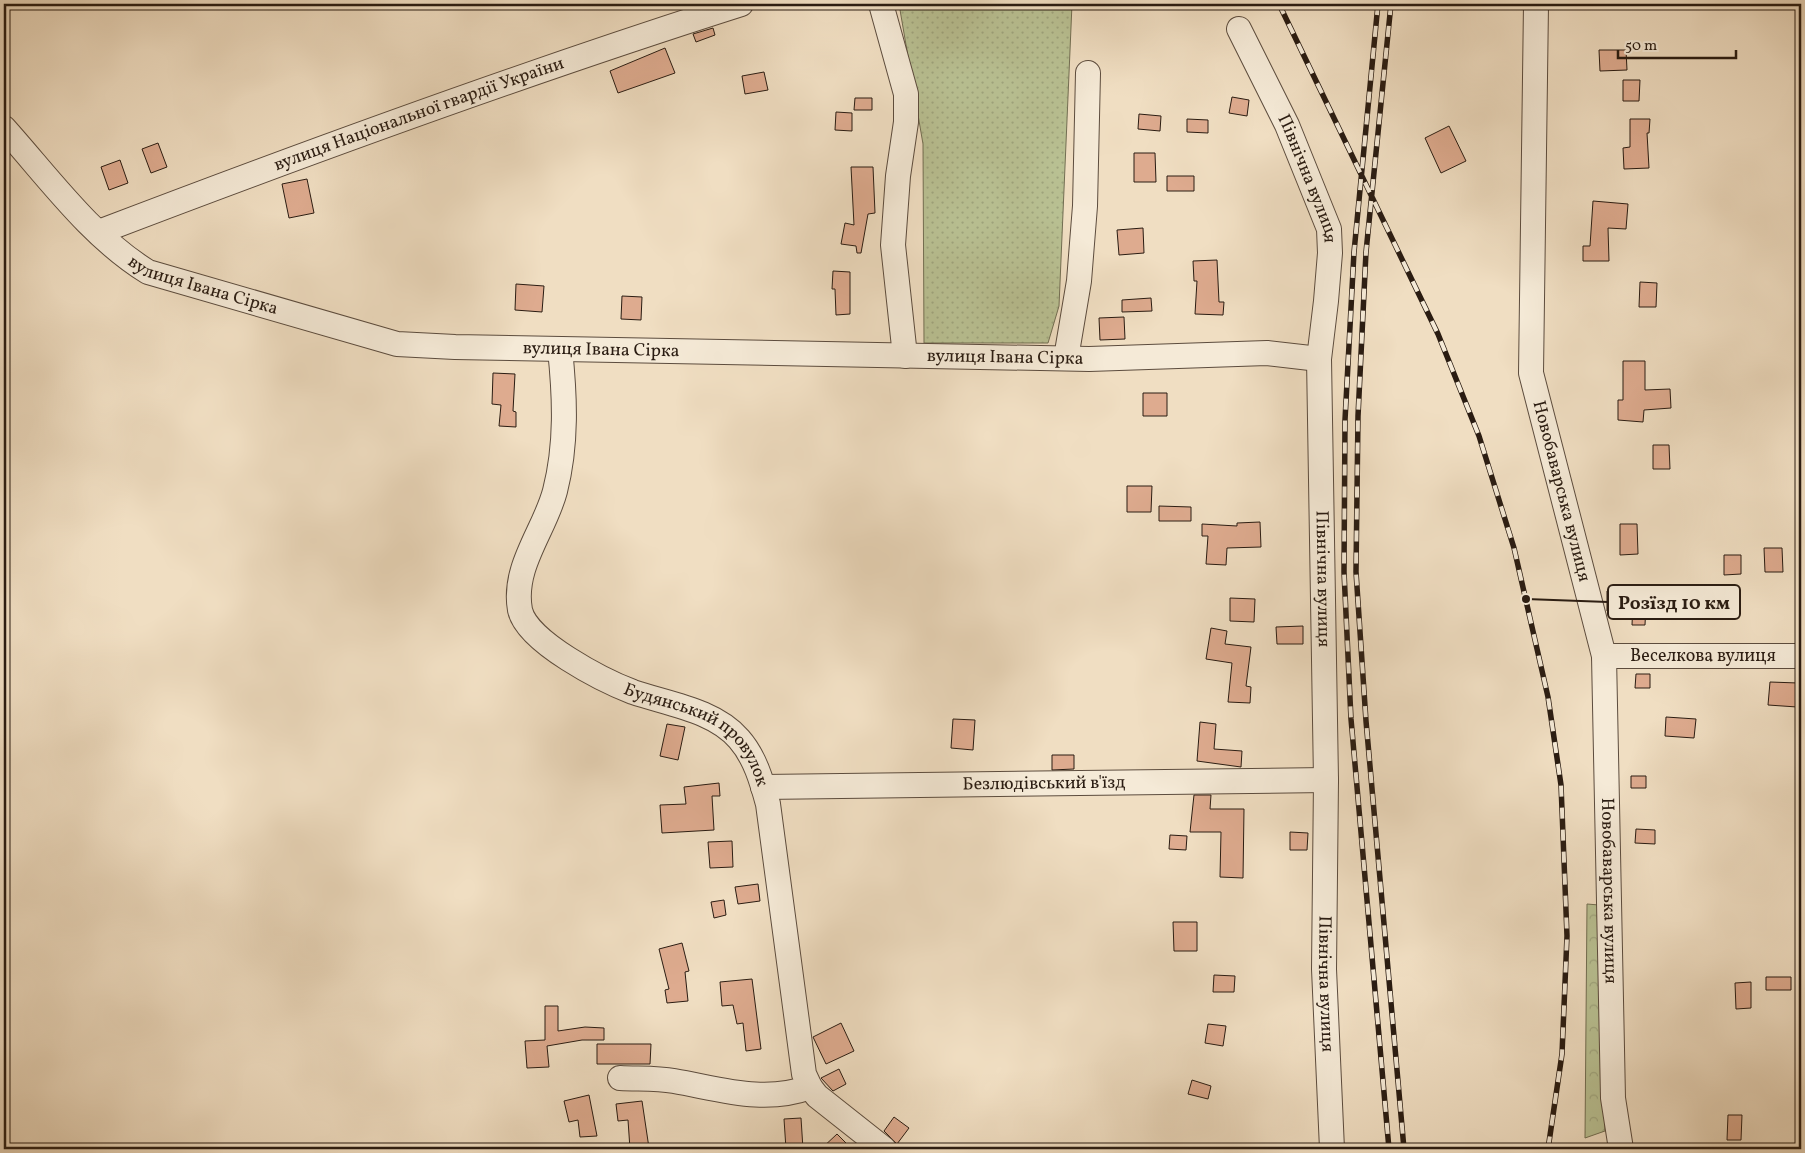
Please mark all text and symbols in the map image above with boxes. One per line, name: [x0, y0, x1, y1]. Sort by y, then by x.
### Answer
scale bar: [1618, 28, 1735, 60]
text: 50 m: [1625, 36, 1657, 57]
street label: вулиця Національної гвардії України: [270, 51, 567, 178]
street label: Північна вулиця: [1271, 110, 1342, 243]
street label: вулиця Івана Сірка: [123, 250, 281, 321]
street label: вулиця Івана Сірка: [523, 336, 680, 364]
street label: вулиця Івана Сірка: [927, 343, 1084, 371]
street label: Новобаварська вулиця: [1526, 398, 1597, 584]
street label: Північна вулиця: [1309, 510, 1336, 647]
callout: Розїзд 10 км: [1608, 585, 1740, 619]
text: Розїзд 10 км: [1618, 591, 1730, 617]
street label: Веселкова вулиця: [1630, 644, 1776, 669]
street label: Будянський провулок: [620, 677, 775, 790]
street label: Безлюдівський в'їзд: [962, 770, 1126, 797]
street label: Новобаварська вулиця: [1594, 797, 1623, 984]
street label: Північна вулиця: [1311, 915, 1340, 1053]

